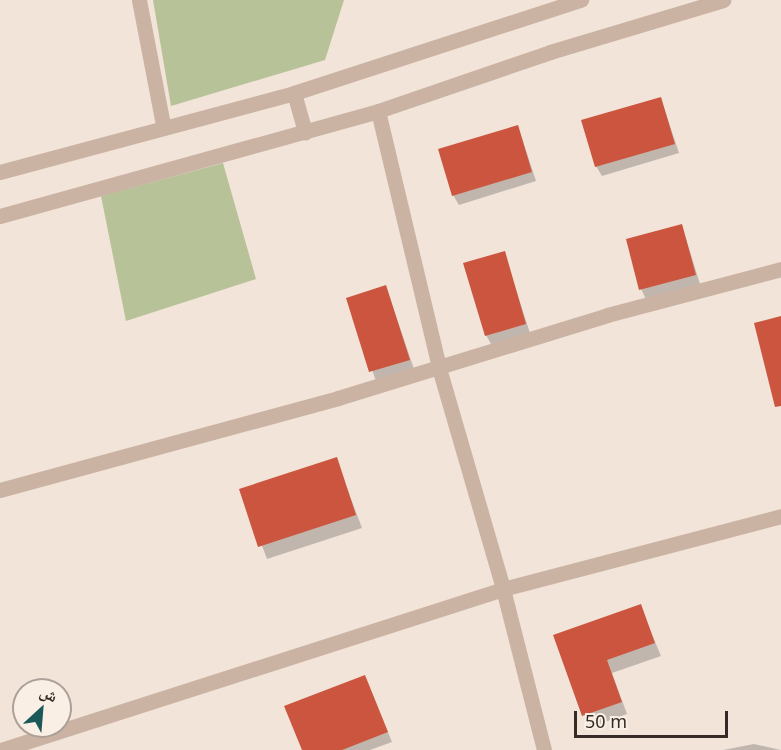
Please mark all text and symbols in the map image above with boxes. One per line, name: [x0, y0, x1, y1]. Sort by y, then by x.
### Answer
north arrow: [12, 678, 72, 738]
text: ش: [37, 680, 61, 707]
scale bar: [577, 699, 732, 737]
text: 50 m: [585, 709, 627, 733]

